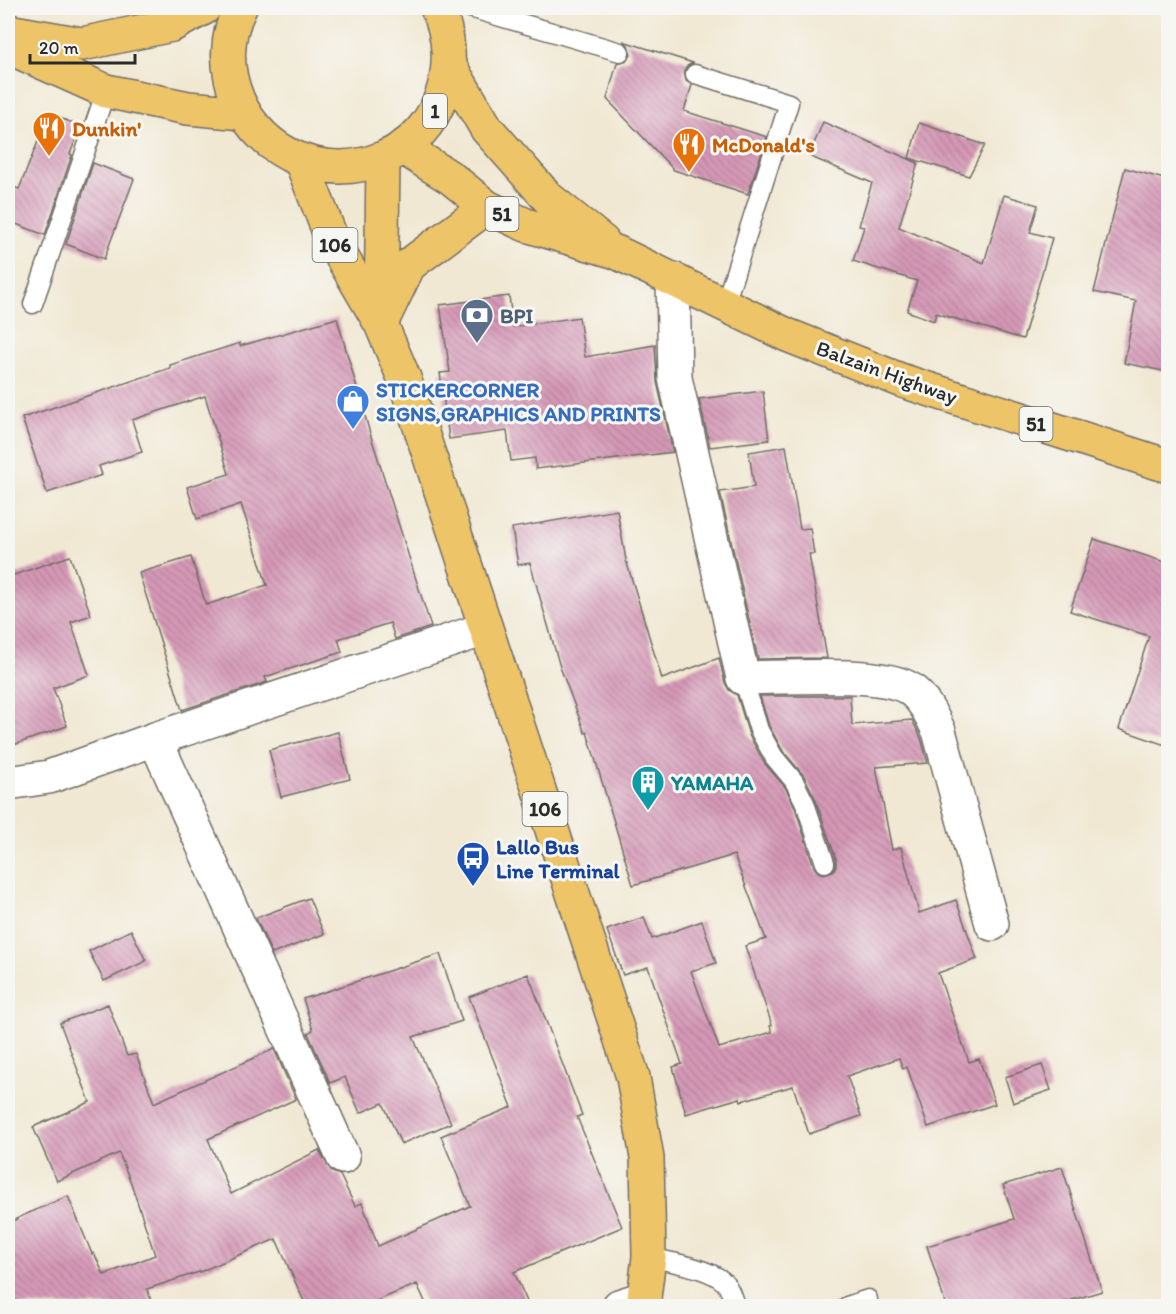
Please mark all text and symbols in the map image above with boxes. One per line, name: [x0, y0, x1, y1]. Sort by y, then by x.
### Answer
scale bar: [30, 27, 135, 65]
text: 20 m: [39, 37, 79, 59]
road number: 1: [423, 94, 447, 128]
restaurant icon: Dunkin': [31, 110, 67, 157]
place label: Dunkin': [72, 116, 141, 141]
restaurant icon: McDonald's: [671, 126, 707, 173]
place label: McDonald's: [712, 132, 815, 157]
road number: 51: [486, 197, 518, 231]
road number: 106: [312, 228, 358, 262]
bank icon: BPI: [459, 297, 495, 344]
place label: BPI: [500, 303, 534, 328]
street label: Balzain Highway: [813, 335, 961, 409]
place label: STICKERCORNER SIGNS,GRAPHICS AND PRINTS: [376, 377, 661, 426]
shop icon: STICKERCORNER SIGNS,GRAPHICS AND PRINTS: [335, 383, 371, 430]
road number: 51: [1020, 407, 1052, 441]
building icon: YAMAHA: [630, 764, 666, 811]
place label: YAMAHA: [670, 770, 754, 795]
road number: 106: [522, 792, 568, 826]
place label: Lallo Bus Line Terminal: [496, 834, 621, 883]
bus stop icon: Lallo Bus Line Terminal: [455, 840, 491, 887]

